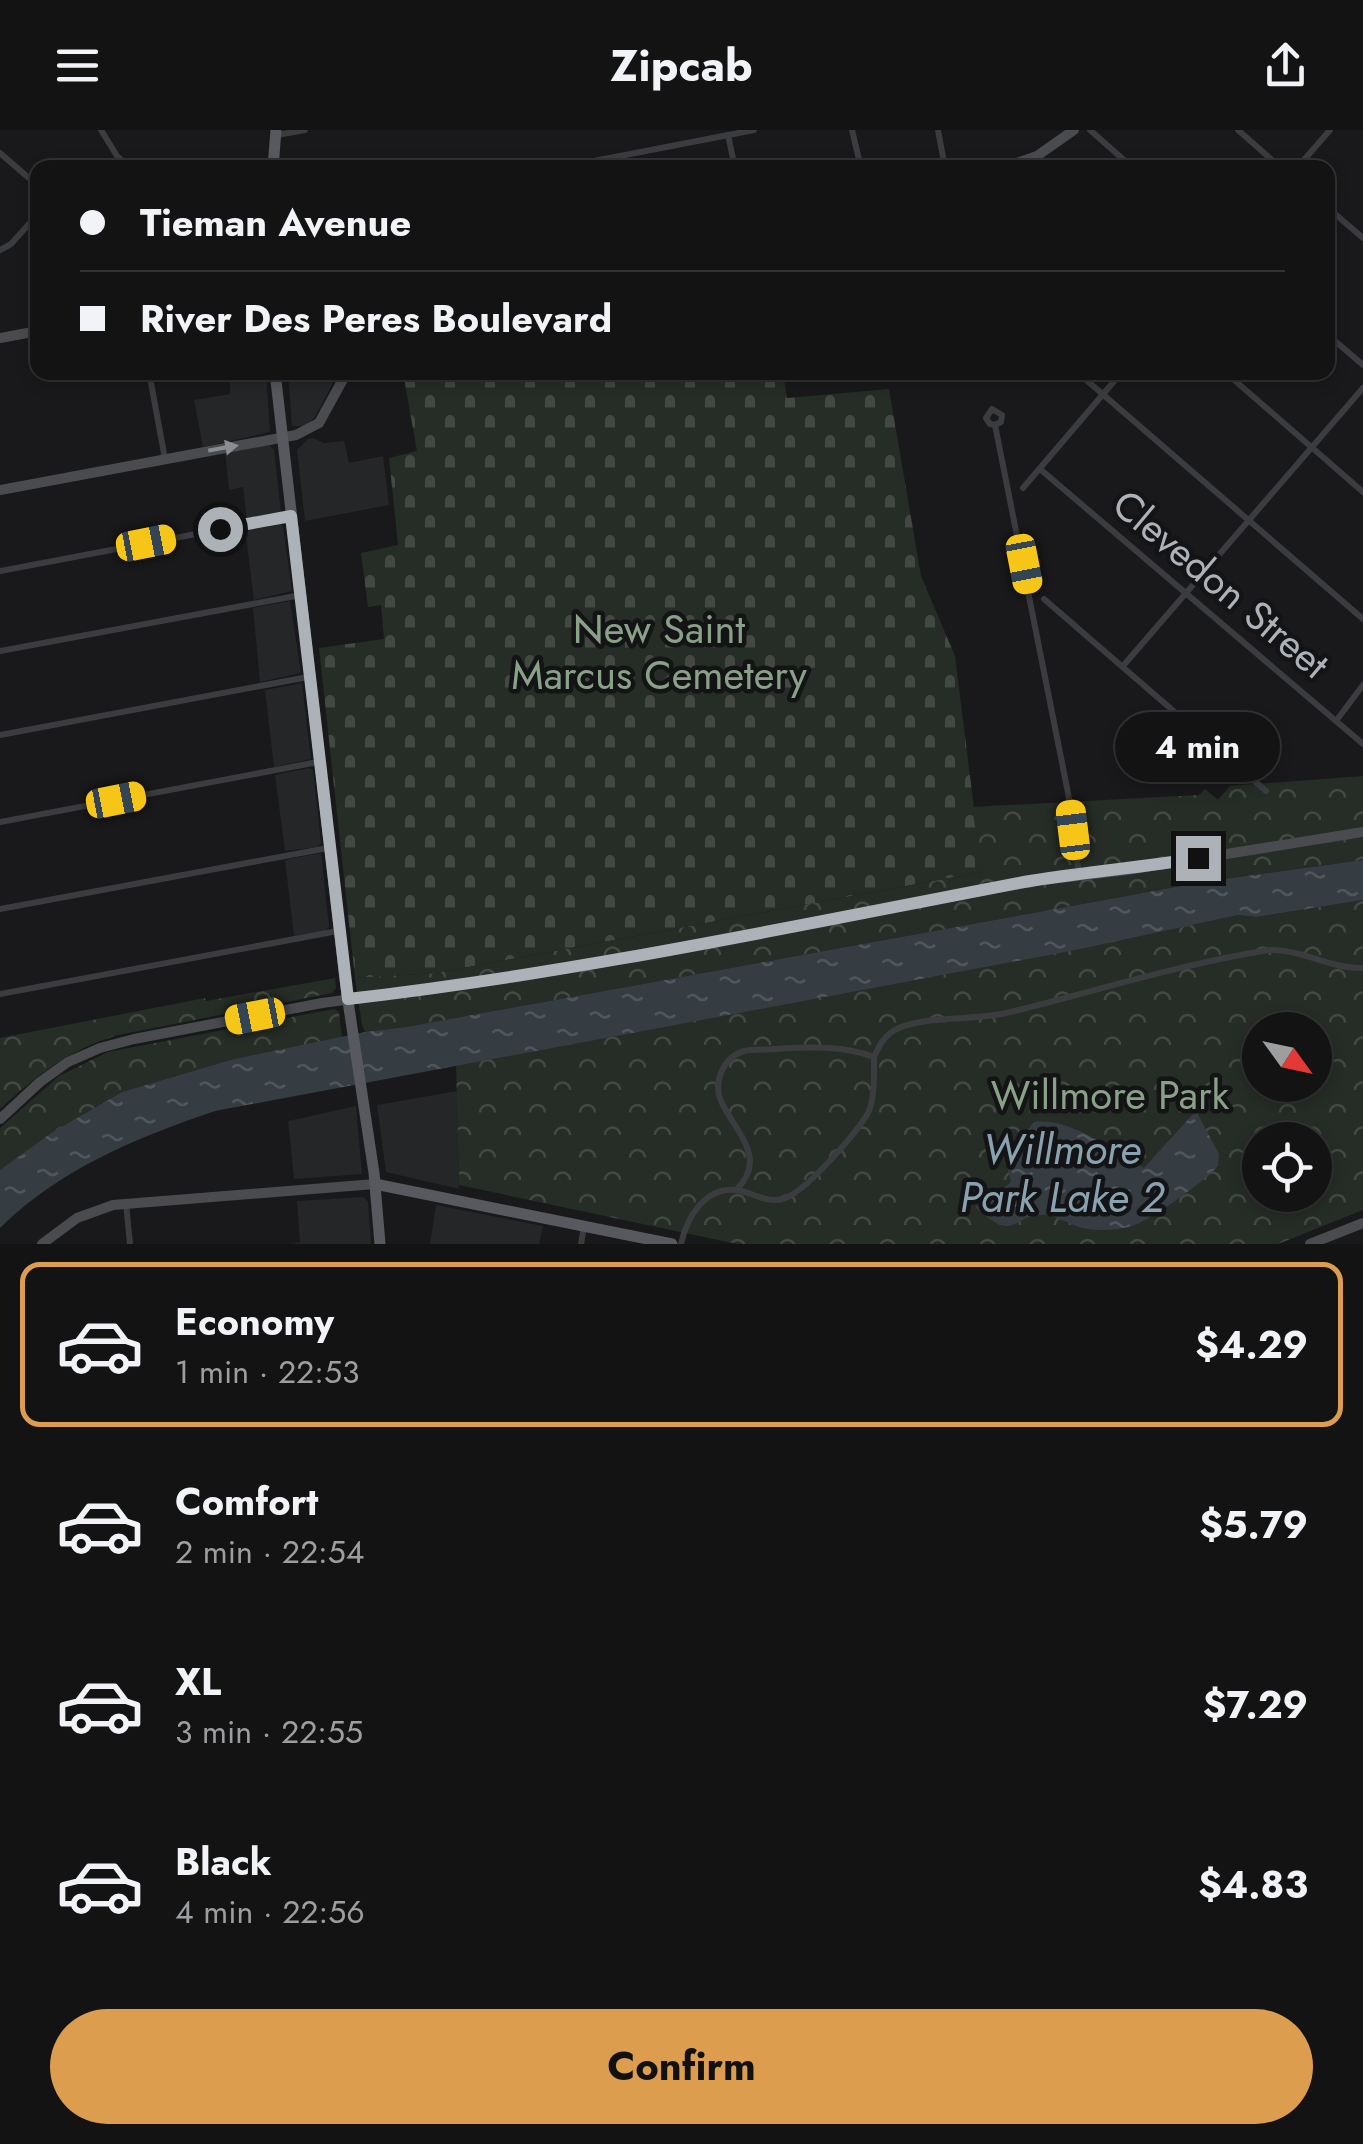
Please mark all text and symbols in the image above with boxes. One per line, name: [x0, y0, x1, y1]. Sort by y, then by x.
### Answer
text: Zipcab: [610, 33, 753, 98]
icon: menu: [50, 38, 105, 93]
icon: share: [1258, 38, 1313, 93]
text: Tieman Avenue: [140, 195, 411, 250]
text: River Des Peres Boulevard: [140, 291, 612, 346]
one-way arrow: [208, 440, 239, 455]
street label: Clevedon Street: [1100, 476, 1342, 692]
route start: [198, 507, 243, 552]
car: [114, 523, 178, 563]
car: [1004, 532, 1044, 596]
park label: New Saint Marcus Cemetery: [511, 600, 807, 704]
callout: 4 min: [1116, 713, 1280, 783]
text: 4 min: [1155, 724, 1240, 770]
car: [84, 780, 148, 820]
car: [1054, 798, 1092, 862]
route end: [1176, 836, 1221, 881]
car: [223, 996, 287, 1036]
north arrow: [1242, 1012, 1332, 1102]
map controls: [1242, 1012, 1332, 1212]
park label: Willmore Park: [991, 1066, 1230, 1124]
water label: Willmore Park Lake 2: [960, 1119, 1165, 1228]
button: locate: [1242, 1122, 1332, 1212]
text: Economy: [175, 1294, 334, 1349]
icon: car: [55, 1300, 145, 1390]
text: $4.29: [1195, 1317, 1308, 1372]
text: 1 min · 22:53: [175, 1349, 359, 1395]
text: Comfort: [175, 1474, 318, 1529]
icon: car: [55, 1480, 145, 1570]
text: $5.79: [1199, 1497, 1308, 1552]
text: 2 min · 22:54: [175, 1529, 364, 1575]
text: XL: [175, 1654, 221, 1709]
icon: car: [55, 1660, 145, 1750]
text: $7.29: [1203, 1677, 1308, 1732]
text: 3 min · 22:55: [175, 1709, 363, 1755]
text: Black: [175, 1834, 272, 1889]
icon: car: [55, 1840, 145, 1930]
text: $4.83: [1198, 1857, 1308, 1912]
text: 4 min · 22:56: [175, 1889, 365, 1935]
button: Confirm: [50, 2009, 1313, 2124]

